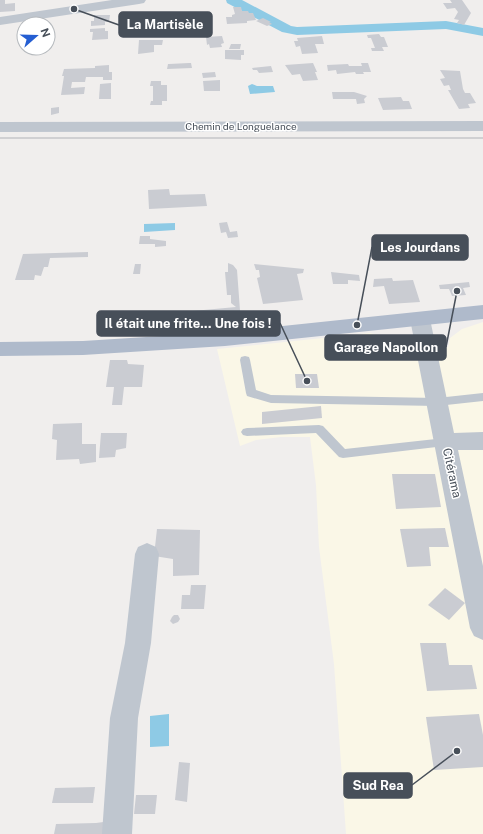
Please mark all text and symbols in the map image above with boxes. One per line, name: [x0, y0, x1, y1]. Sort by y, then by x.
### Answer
callout: La Martisèle: [119, 12, 212, 37]
north arrow: [16, 16, 56, 56]
text: La Martisèle: [127, 17, 203, 32]
text: N: [38, 26, 53, 39]
street label: Chemin de Longuelance: [185, 120, 297, 132]
callout: Les Jourdans: [372, 235, 468, 260]
text: Les Jourdans: [380, 240, 460, 255]
callout: Il était une frite... Une fois !: [97, 311, 280, 336]
text: Il était une frite... Une fois !: [105, 316, 271, 331]
callout: Garage Napollon: [325, 335, 446, 360]
text: Garage Napollon: [334, 340, 438, 355]
street label: Citérama: [440, 447, 464, 499]
callout: Sud Rea: [344, 773, 412, 798]
text: Sud Rea: [352, 778, 404, 793]

